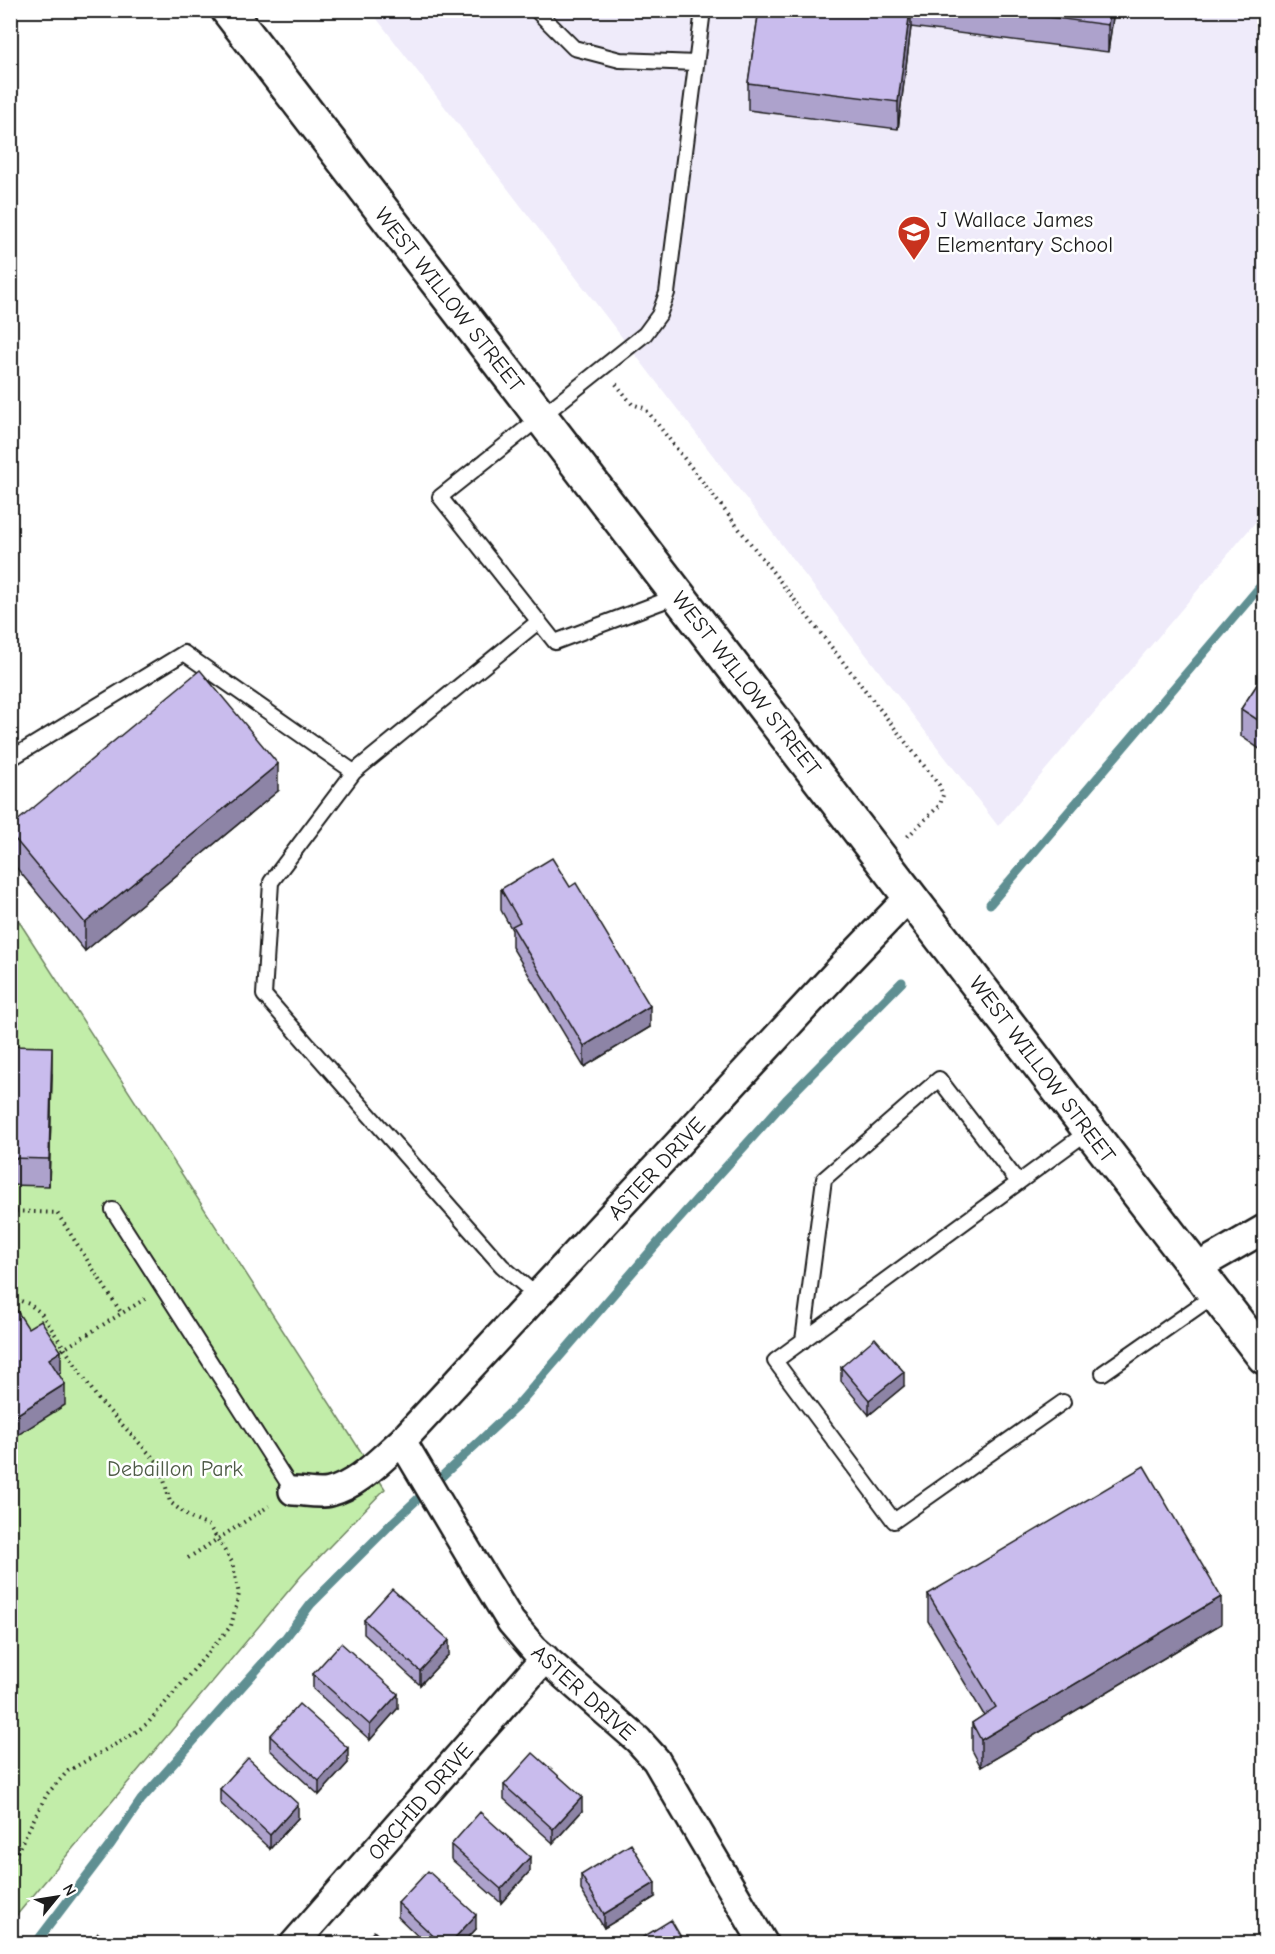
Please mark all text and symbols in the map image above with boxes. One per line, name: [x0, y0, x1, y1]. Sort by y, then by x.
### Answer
street label: WEST WILLOW STREET: [369, 202, 530, 398]
place label: J Wallace James Elementary School: [937, 207, 1113, 258]
school or university icon: J Wallace James Elementary School: [896, 214, 932, 261]
street label: WEST WILLOW STREET: [666, 586, 827, 782]
street label: WEST WILLOW STREET: [963, 971, 1121, 1169]
street label: ASTER DRIVE: [603, 1112, 711, 1225]
park label: Debaillon Park: [107, 1456, 243, 1482]
street label: ASTER DRIVE: [526, 1639, 641, 1746]
street label: ORCHID DRIVE: [363, 1738, 479, 1866]
north arrow: [27, 1867, 87, 1927]
text: N: [59, 1881, 80, 1899]

